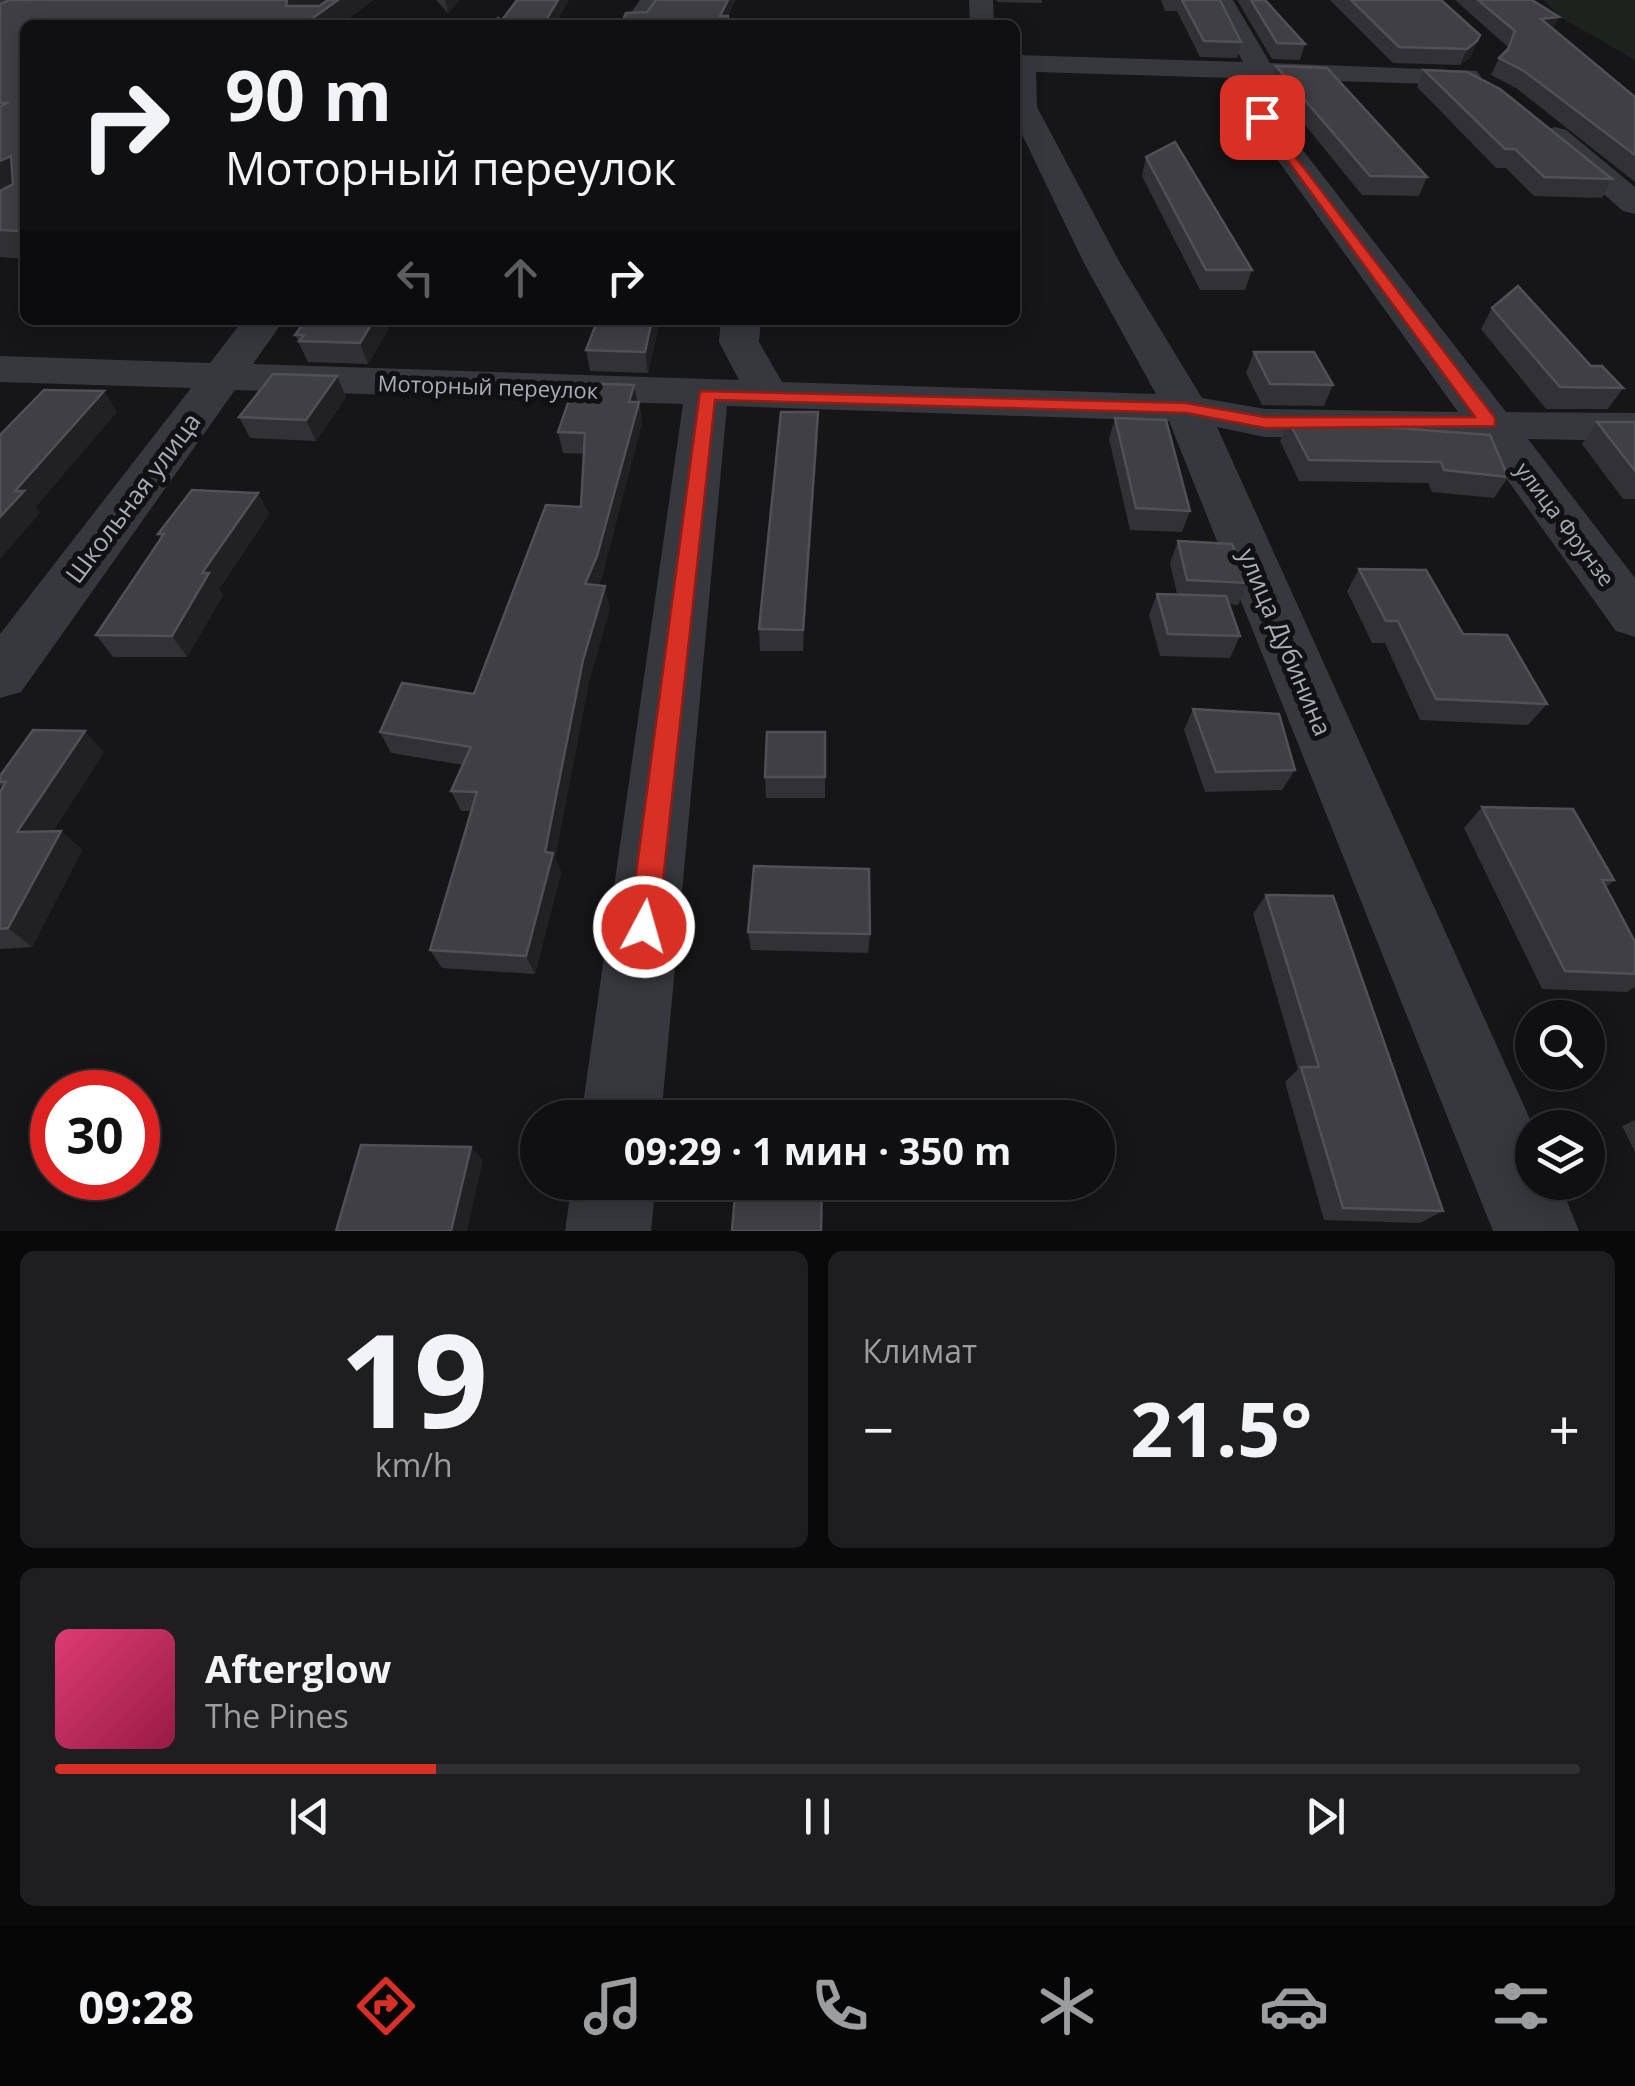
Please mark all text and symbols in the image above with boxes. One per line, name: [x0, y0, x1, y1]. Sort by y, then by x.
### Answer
text: 90 m: [225, 46, 392, 142]
icon: right: [60, 60, 190, 190]
pin: [1220, 75, 1305, 160]
icon: arrive: [1235, 90, 1290, 145]
text: Моторный переулок: [225, 137, 676, 198]
icon: left: [388, 250, 443, 305]
icon: ahead: [493, 250, 548, 305]
icon: right: [598, 250, 653, 305]
street label: Моторный переулок: [377, 367, 599, 405]
street label: Школьная улица: [57, 405, 208, 590]
street label: улица Фрунзе: [1509, 455, 1622, 592]
street label: улица Дубинина: [1231, 543, 1341, 741]
position arrow: [592, 875, 696, 979]
map controls: [1515, 1000, 1605, 1200]
button: search: [1515, 1000, 1605, 1090]
speed limit sign: 30: [30, 1070, 160, 1200]
button: layers: [1515, 1110, 1605, 1200]
text: 09:29 · 1 мин · 350 m: [624, 1124, 1011, 1176]
text: 19: [339, 1289, 488, 1466]
text: Климат: [863, 1329, 977, 1372]
text: 21.5°: [1130, 1377, 1312, 1479]
text: −: [863, 1391, 894, 1466]
text: +: [1549, 1391, 1580, 1466]
text: km/h: [375, 1443, 453, 1486]
text: Afterglow: [205, 1642, 391, 1694]
text: The Pines: [205, 1694, 349, 1737]
icon: previous: [282, 1789, 337, 1844]
icon: pause: [790, 1789, 845, 1844]
icon: next: [1298, 1789, 1353, 1844]
icon: directions: [351, 1971, 421, 2041]
icon: music: [578, 1971, 648, 2041]
icon: phone: [805, 1971, 875, 2041]
icon: climate: [1032, 1971, 1102, 2041]
icon: car: [1259, 1971, 1329, 2041]
icon: filters: [1486, 1971, 1556, 2041]
text: 09:28: [79, 1976, 194, 2037]

